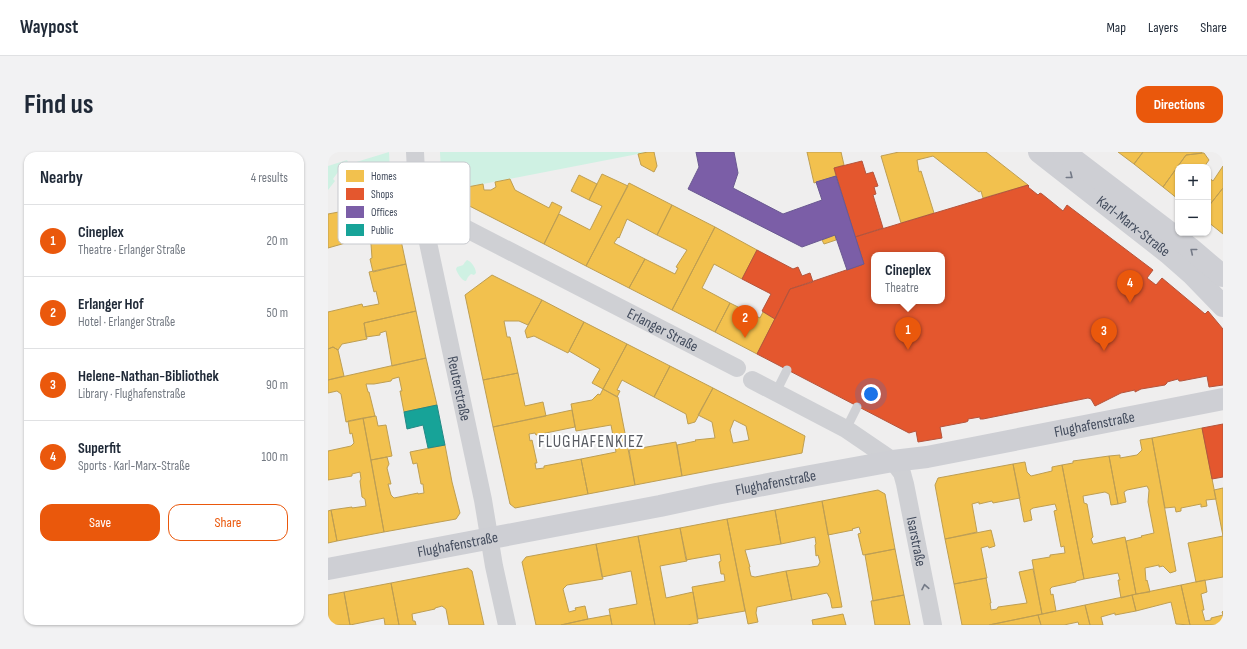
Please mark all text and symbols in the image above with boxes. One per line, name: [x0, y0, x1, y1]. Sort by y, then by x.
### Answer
text: Waypost: [20, 16, 78, 39]
text: Map: [1106, 19, 1126, 36]
text: Layers: [1148, 19, 1178, 36]
text: Share: [1200, 19, 1227, 36]
button: Directions: [1136, 86, 1223, 123]
text: Find us: [24, 88, 93, 121]
legend: [338, 162, 470, 244]
map controls: [1175, 164, 1211, 236]
button: +: [1175, 164, 1211, 200]
text: Nearby: [40, 168, 83, 188]
text: 4 results: [251, 170, 288, 186]
text: Homes: [371, 170, 397, 183]
one-way arrow: [1065, 171, 1072, 178]
text: Shops: [371, 188, 394, 201]
street label: Karl-Marx-Straße: [1092, 192, 1174, 261]
button: −: [1175, 200, 1211, 236]
text: Offices: [371, 206, 398, 219]
text: Cineplex: [78, 223, 124, 242]
text: Public: [371, 224, 394, 237]
text: 1: [50, 233, 56, 249]
text: 20 m: [266, 233, 288, 249]
text: Theatre · Erlanger Straße: [78, 242, 185, 258]
one-way arrow: [1190, 249, 1198, 256]
popup: [871, 252, 945, 304]
text: Cineplex: [885, 261, 931, 280]
pin: 4: [1117, 270, 1143, 303]
text: Theatre: [885, 280, 919, 296]
text: Erlanger Hof: [78, 295, 144, 314]
street label: Erlanger Straße: [624, 304, 701, 356]
text: 2: [50, 305, 56, 321]
text: 50 m: [267, 305, 288, 321]
pin: 2: [732, 305, 758, 338]
text: Hotel · Erlanger Straße: [78, 314, 175, 330]
pin: 1: [895, 317, 921, 350]
pin: 3: [1091, 318, 1117, 351]
street label: Reuterstraße: [443, 354, 475, 423]
text: Helene-Nathan-Bibliothek: [78, 367, 219, 386]
text: 3: [50, 377, 56, 393]
text: 90 m: [266, 377, 288, 393]
your location: [861, 384, 881, 404]
text: Library · Flughafenstraße: [78, 386, 185, 402]
street label: Flughafenstraße: [1053, 408, 1136, 442]
district label: FLUGHAFENKIEZ: [538, 432, 644, 452]
text: Superfit: [78, 439, 121, 458]
text: 4: [50, 449, 56, 465]
text: 100 m: [261, 449, 288, 465]
text: Sports · Karl-Marx-Straße: [78, 458, 190, 474]
street label: Flughafenstraße: [734, 466, 818, 500]
button: Save: [40, 504, 160, 541]
button: Share: [168, 504, 288, 541]
street label: Isarstraße: [902, 515, 930, 568]
street label: Flughafenstraße: [416, 528, 500, 562]
one-way arrow: [922, 584, 930, 590]

